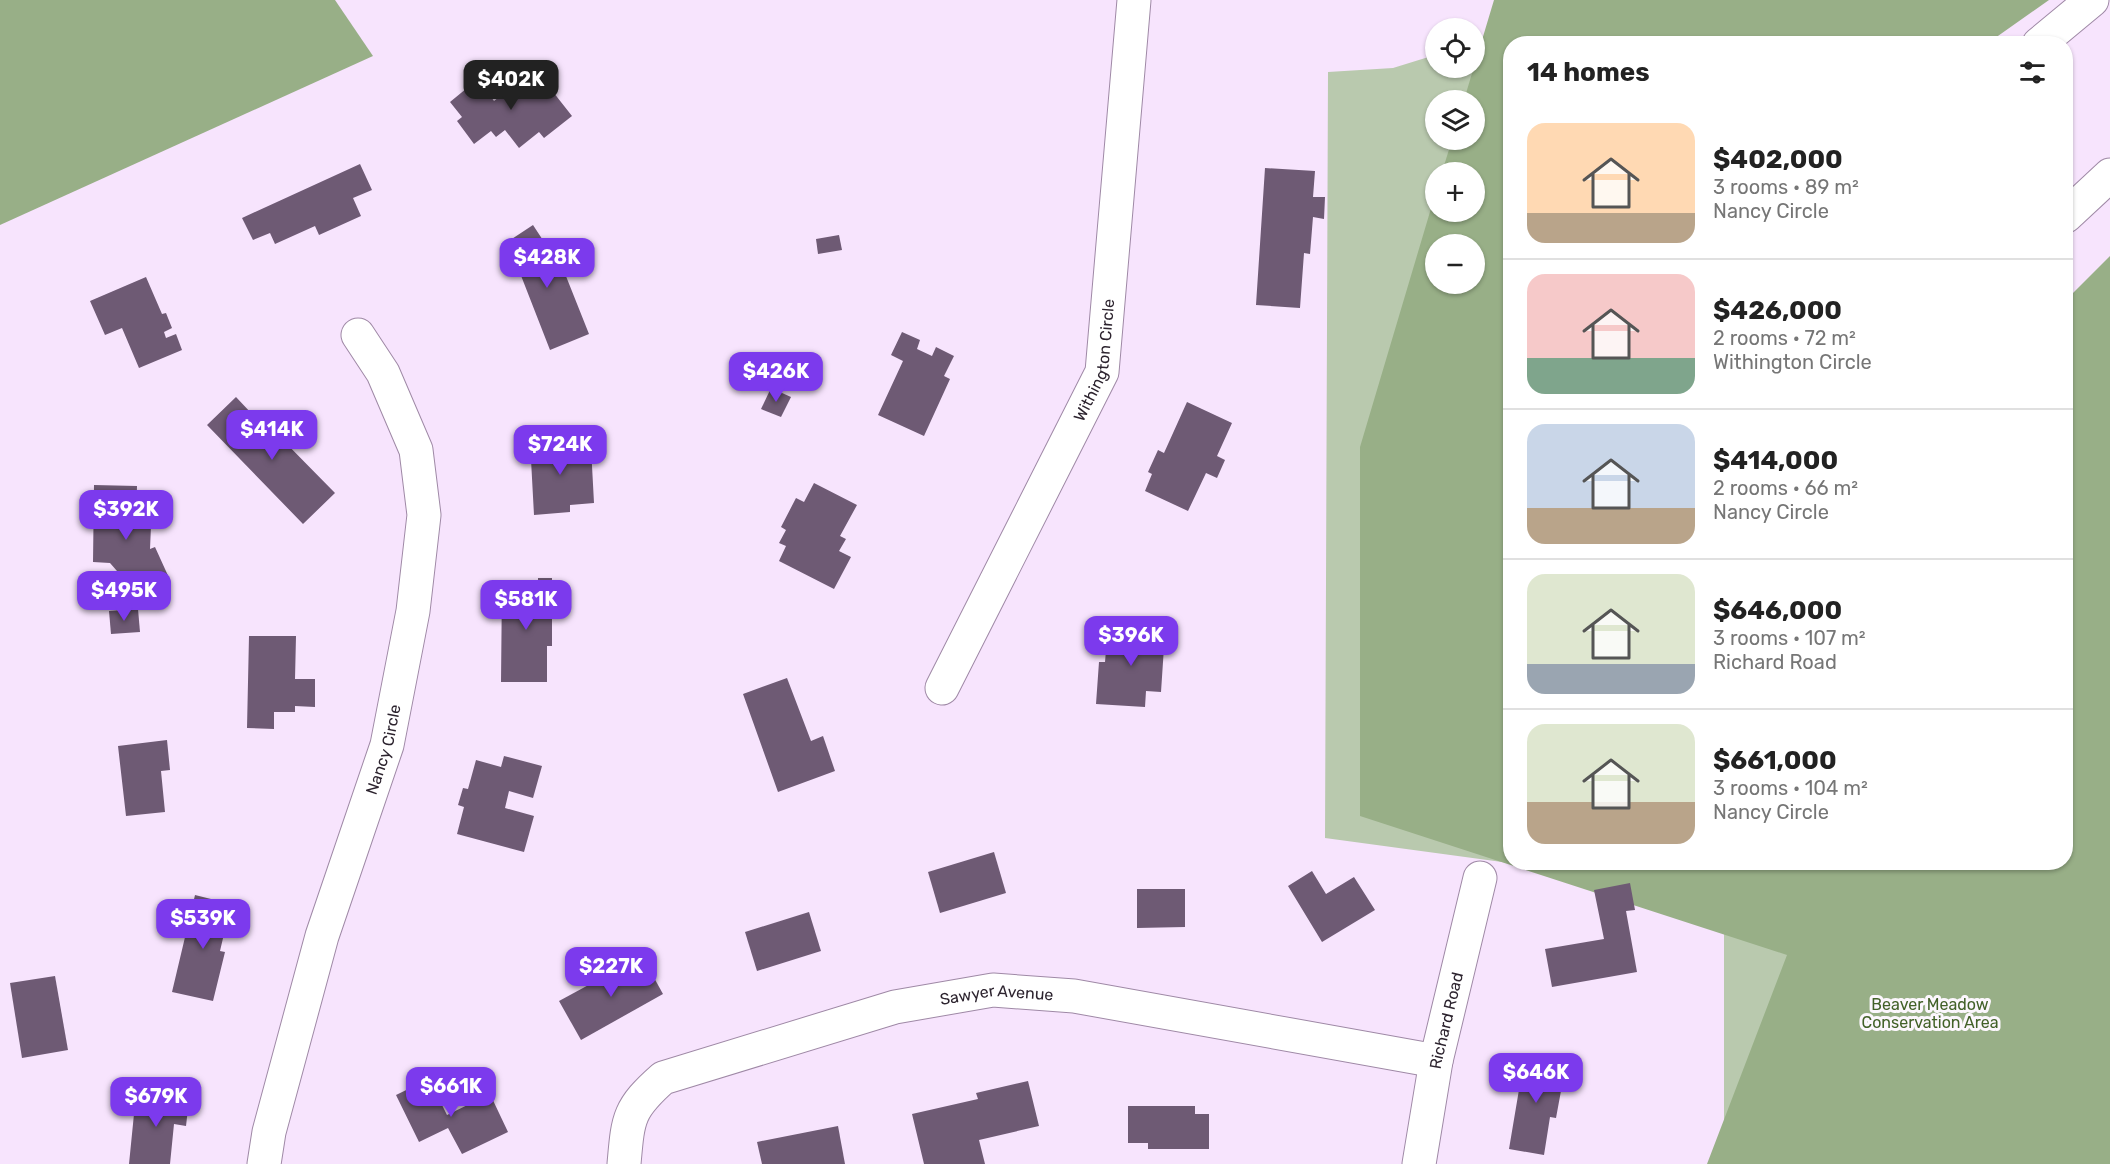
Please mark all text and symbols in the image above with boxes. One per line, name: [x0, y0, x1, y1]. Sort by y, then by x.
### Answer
map controls: [1425, 18, 1485, 294]
button: locate: [1425, 18, 1485, 78]
icon: filters: [2016, 56, 2049, 89]
text: 14 homes: [1527, 57, 1650, 88]
pin: $402K: [469, 60, 553, 111]
text: $402K: [478, 67, 544, 91]
button: layers: [1425, 90, 1485, 150]
text: $402,000: [1713, 144, 1843, 175]
icon: home: [1575, 147, 1647, 219]
button: +: [1425, 162, 1485, 222]
text: 3 rooms · 89 m²: [1713, 175, 1859, 199]
text: Nancy Circle: [1713, 199, 1829, 223]
button: −: [1425, 234, 1485, 294]
pin: $428K: [505, 238, 589, 289]
text: $428K: [514, 245, 580, 269]
text: $426,000: [1713, 295, 1842, 326]
street label: Withington Circle: [1070, 298, 1118, 424]
icon: home: [1575, 298, 1647, 370]
text: 2 rooms · 72 m²: [1713, 326, 1856, 350]
text: Withington Circle: [1713, 350, 1872, 374]
pin: $426K: [734, 352, 818, 403]
text: $426K: [743, 359, 809, 383]
pin: $414K: [230, 410, 314, 461]
text: $414K: [240, 417, 304, 441]
pin: $724K: [518, 425, 602, 476]
text: $724K: [528, 432, 592, 456]
text: $414,000: [1713, 445, 1838, 476]
icon: home: [1575, 448, 1647, 520]
text: 2 rooms · 66 m²: [1713, 476, 1858, 500]
pin: $392K: [84, 490, 168, 541]
text: $392K: [93, 497, 159, 521]
text: Nancy Circle: [1713, 500, 1829, 524]
pin: $495K: [82, 571, 166, 622]
text: $495K: [91, 578, 157, 602]
pin: $581K: [484, 580, 568, 631]
text: $581K: [494, 587, 558, 611]
text: $646,000: [1713, 595, 1842, 626]
icon: home: [1575, 598, 1647, 670]
pin: $396K: [1089, 616, 1173, 667]
text: $396K: [1098, 623, 1164, 647]
text: 3 rooms · 107 m²: [1713, 626, 1866, 650]
text: Richard Road: [1713, 650, 1837, 674]
street label: Nancy Circle: [362, 703, 405, 797]
text: $661,000: [1713, 745, 1837, 776]
icon: home: [1575, 748, 1647, 820]
text: 3 rooms · 104 m²: [1713, 776, 1868, 800]
text: Nancy Circle: [1713, 800, 1829, 824]
pin: $539K: [161, 899, 245, 950]
text: $539K: [170, 906, 236, 930]
pin: $227K: [569, 947, 653, 998]
text: $227K: [579, 954, 643, 978]
street label: Richard Road: [1426, 970, 1467, 1070]
street label: Sawyer Avenue: [938, 981, 1054, 1009]
park label: Beaver Meadow Conservation Area: [1862, 995, 1998, 1032]
pin: $646K: [1494, 1053, 1578, 1104]
text: $646K: [1503, 1060, 1569, 1084]
pin: $661K: [409, 1067, 493, 1118]
text: $661K: [420, 1074, 482, 1098]
pin: $679K: [114, 1077, 198, 1128]
text: $679K: [124, 1084, 188, 1108]

